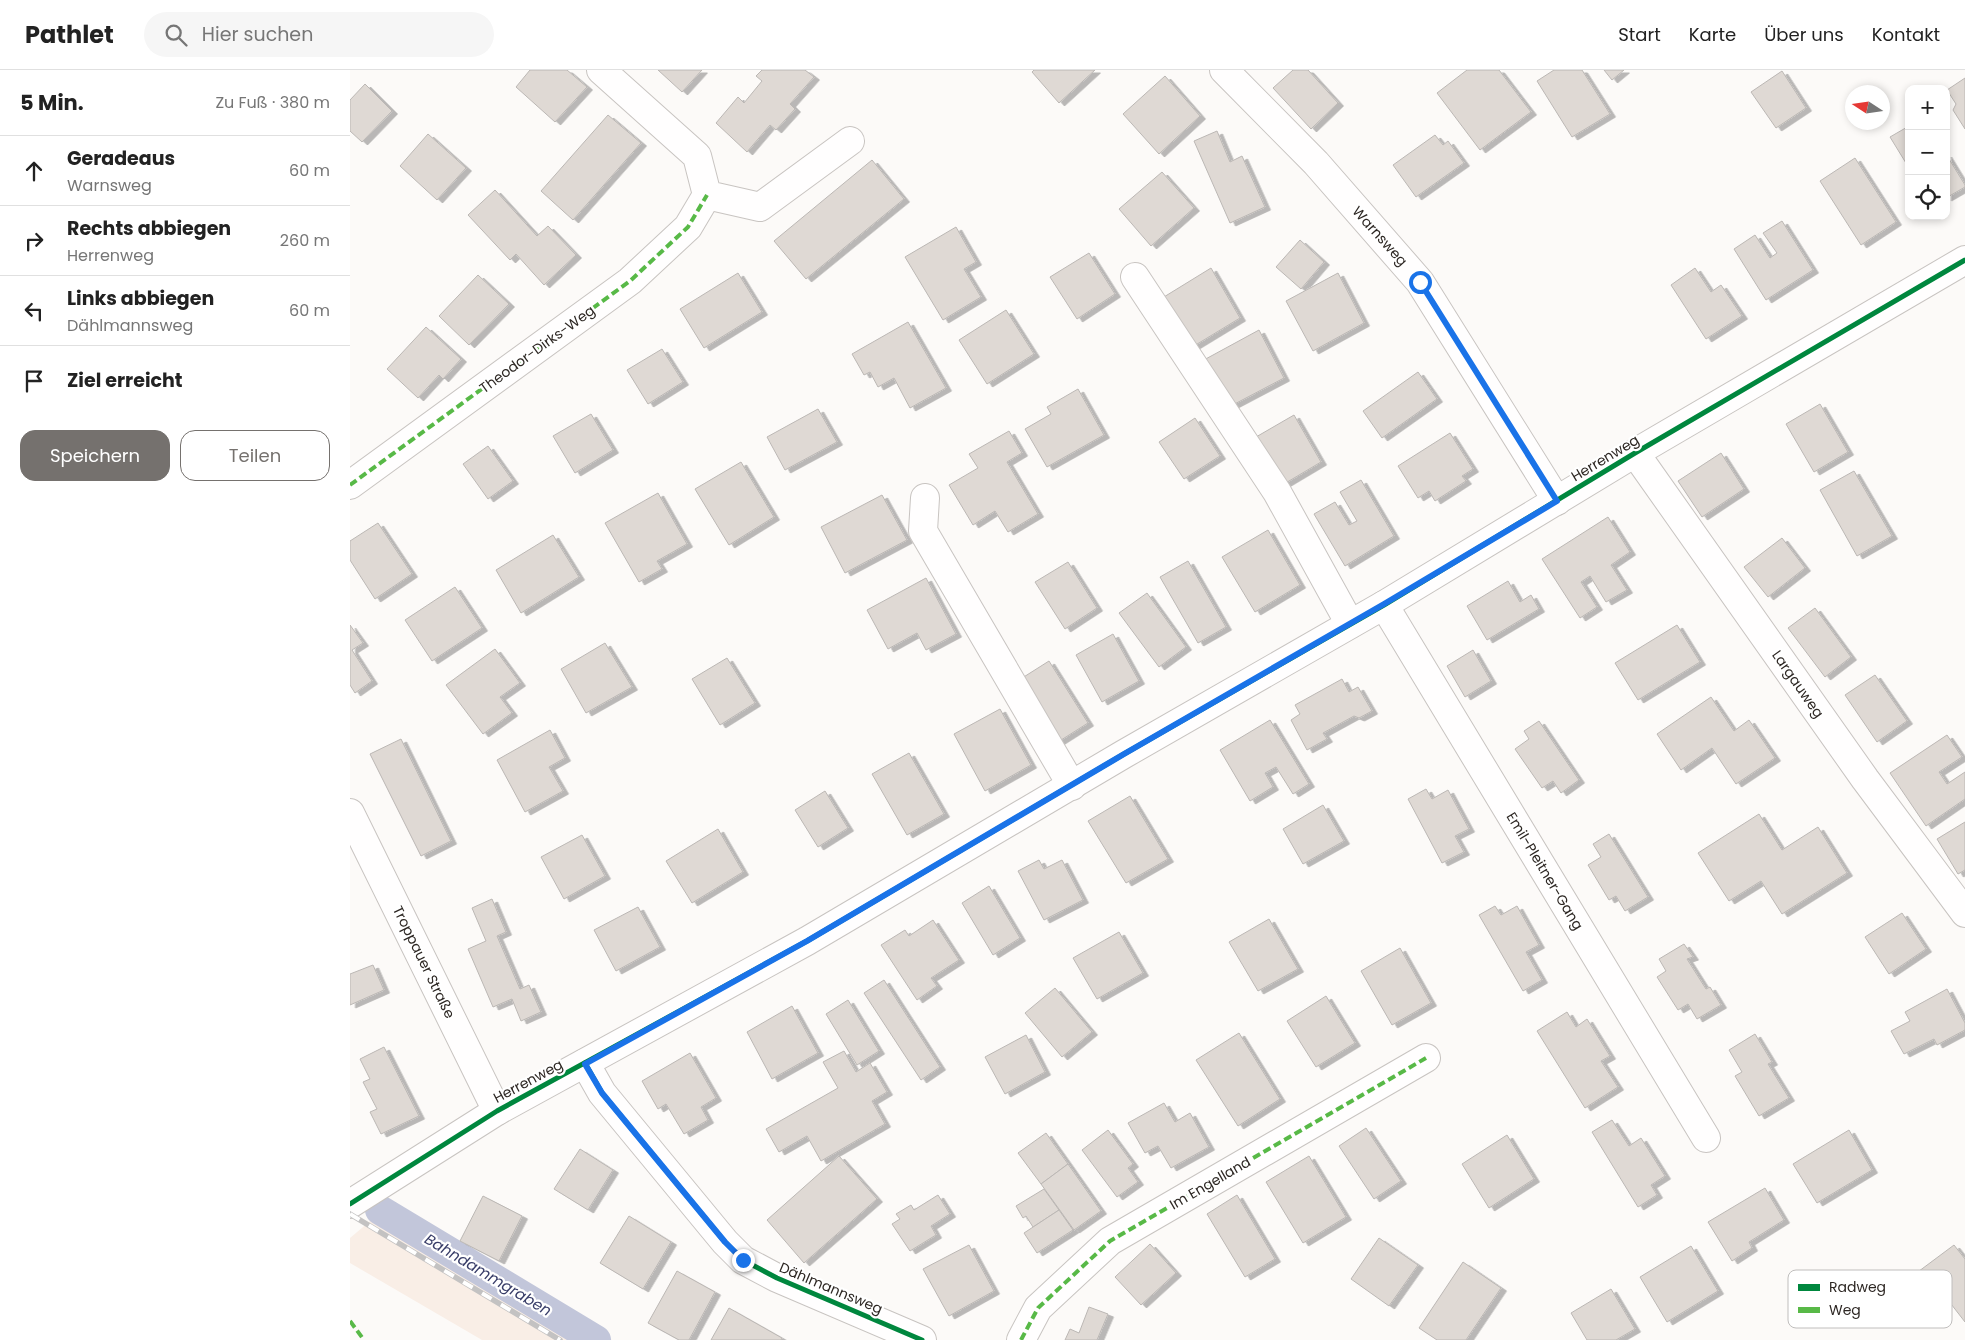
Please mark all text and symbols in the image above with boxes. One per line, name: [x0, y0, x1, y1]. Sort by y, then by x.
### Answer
search box: [144, 12, 494, 57]
text: Pathlet: [25, 18, 114, 51]
icon: search: [162, 21, 190, 49]
text: Hier suchen: [202, 21, 313, 48]
text: Start: [1618, 22, 1661, 47]
text: Karte: [1689, 22, 1736, 47]
text: Über uns: [1764, 22, 1844, 47]
text: Kontakt: [1872, 22, 1940, 47]
north arrow: [1845, 85, 1890, 130]
map controls: [1905, 85, 1950, 220]
button: +: [1905, 85, 1950, 130]
text: 5 Min.: [20, 88, 84, 117]
text: Zu Fuß · 380 m: [215, 91, 330, 114]
button: −: [1905, 130, 1950, 175]
text: Geradeaus: [67, 145, 175, 172]
icon: ahead: [20, 157, 48, 185]
text: 60 m: [289, 159, 330, 182]
text: Warnsweg: [67, 174, 152, 197]
button: locate: [1905, 175, 1950, 220]
street label: Warnsweg: [1348, 202, 1412, 270]
text: Rechts abbiegen: [67, 215, 231, 242]
icon: right: [20, 227, 48, 255]
text: 260 m: [280, 229, 330, 252]
text: Herrenweg: [67, 244, 154, 267]
route start: [1409, 271, 1432, 294]
text: Links abbiegen: [67, 285, 214, 312]
icon: left: [20, 297, 48, 325]
text: 60 m: [289, 299, 330, 322]
street label: Theodor-Dirks-Weg: [475, 300, 599, 398]
text: Dählmannsweg: [67, 314, 193, 337]
icon: arrive: [20, 367, 48, 395]
text: Ziel erreicht: [67, 367, 183, 394]
button: Speichern: [20, 430, 170, 481]
button: Teilen: [180, 430, 330, 481]
street label: Herrenweg: [1567, 430, 1643, 486]
street label: Largauweg: [1767, 646, 1829, 722]
street label: Emil-Pleitner-Gang: [1502, 808, 1588, 934]
street label: Troppauer Straße: [388, 902, 460, 1022]
street label: Herrenweg: [490, 1054, 566, 1108]
street label: Im Engelland: [1166, 1152, 1254, 1214]
water label: Bahndammgraben: [421, 1228, 556, 1321]
route end: [732, 1249, 755, 1272]
street label: Dählmannsweg: [776, 1257, 886, 1319]
legend: [1788, 1270, 1952, 1328]
text: Radweg: [1829, 1277, 1886, 1297]
text: Weg: [1829, 1300, 1861, 1320]

